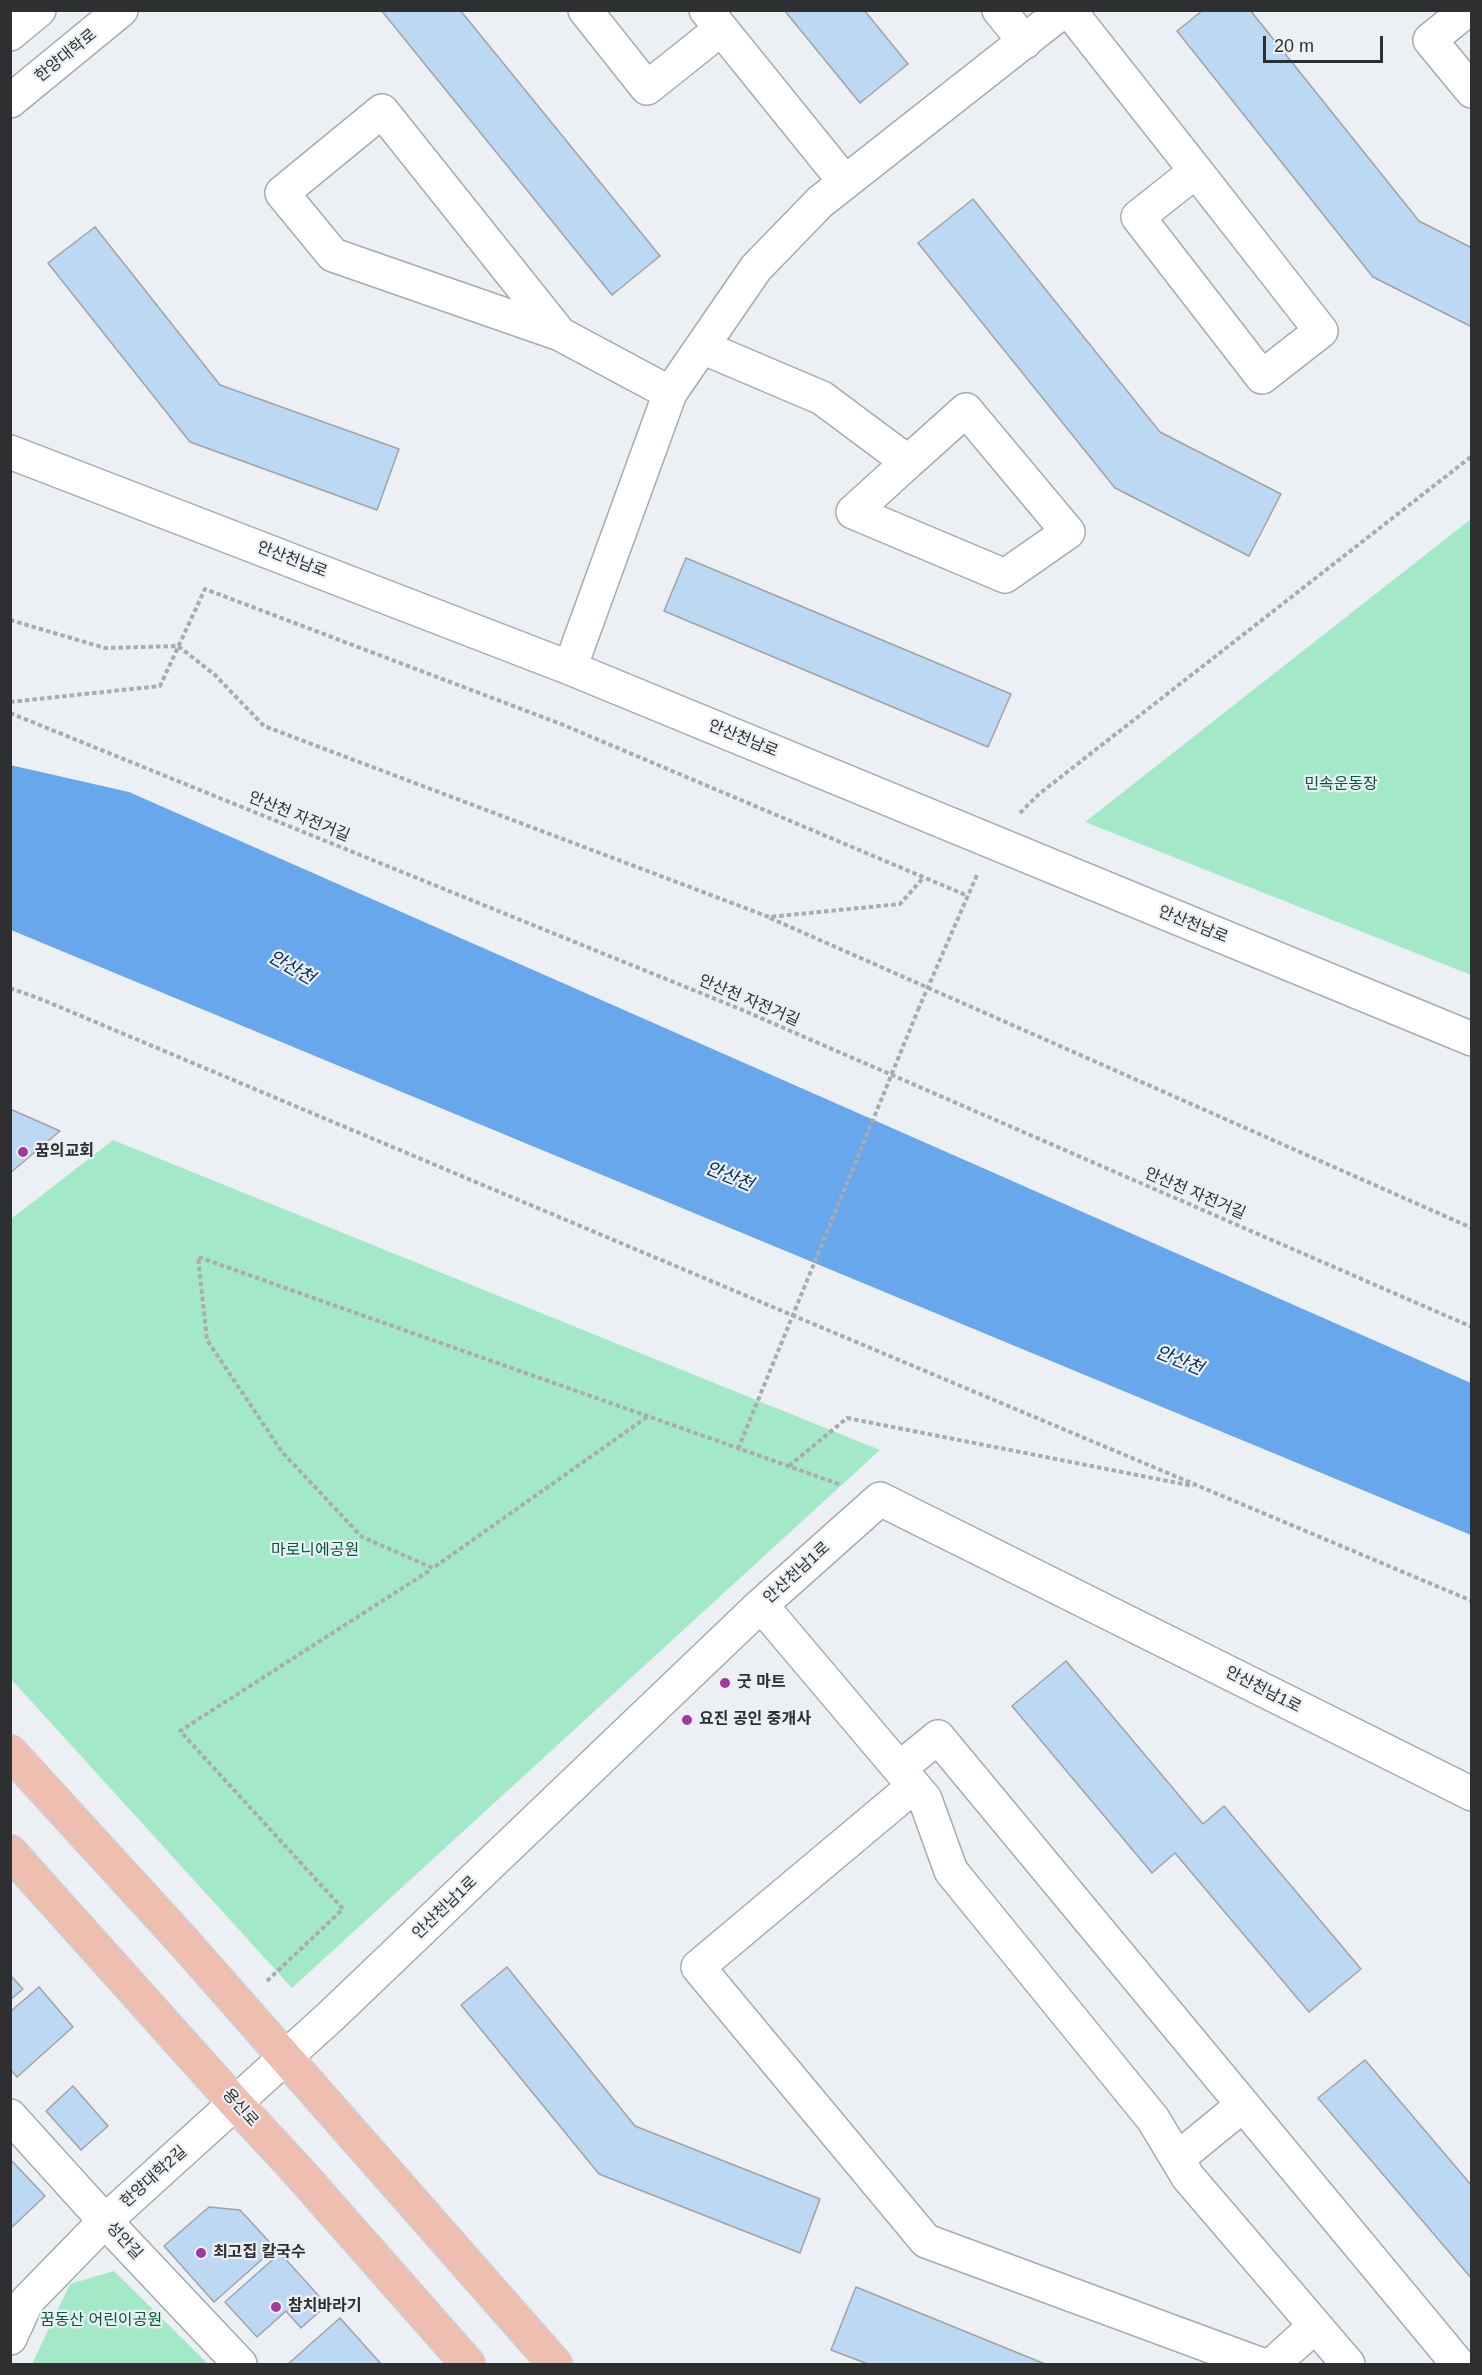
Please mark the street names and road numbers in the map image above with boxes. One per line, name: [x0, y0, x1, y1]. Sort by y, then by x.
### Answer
street label: 한양대학로: [31, 25, 101, 87]
street label: 안산천남로: [254, 538, 330, 582]
street label: 안산천남로: [705, 716, 781, 762]
street label: 안산천 자전거길: [246, 788, 352, 846]
street label: 안산천남로: [1155, 902, 1231, 948]
street label: 안산천 자전거길: [696, 971, 802, 1031]
street label: 안산천 자전거길: [1142, 1164, 1248, 1224]
street label: 안산천남1로: [760, 1538, 834, 1608]
street label: 안산천남1로: [1222, 1663, 1304, 1717]
street label: 안산천남1로: [409, 1872, 481, 1944]
street label: 용신로: [218, 2085, 262, 2131]
street label: 한양대학2길: [117, 2142, 191, 2212]
street label: 성안길: [102, 2218, 146, 2264]

